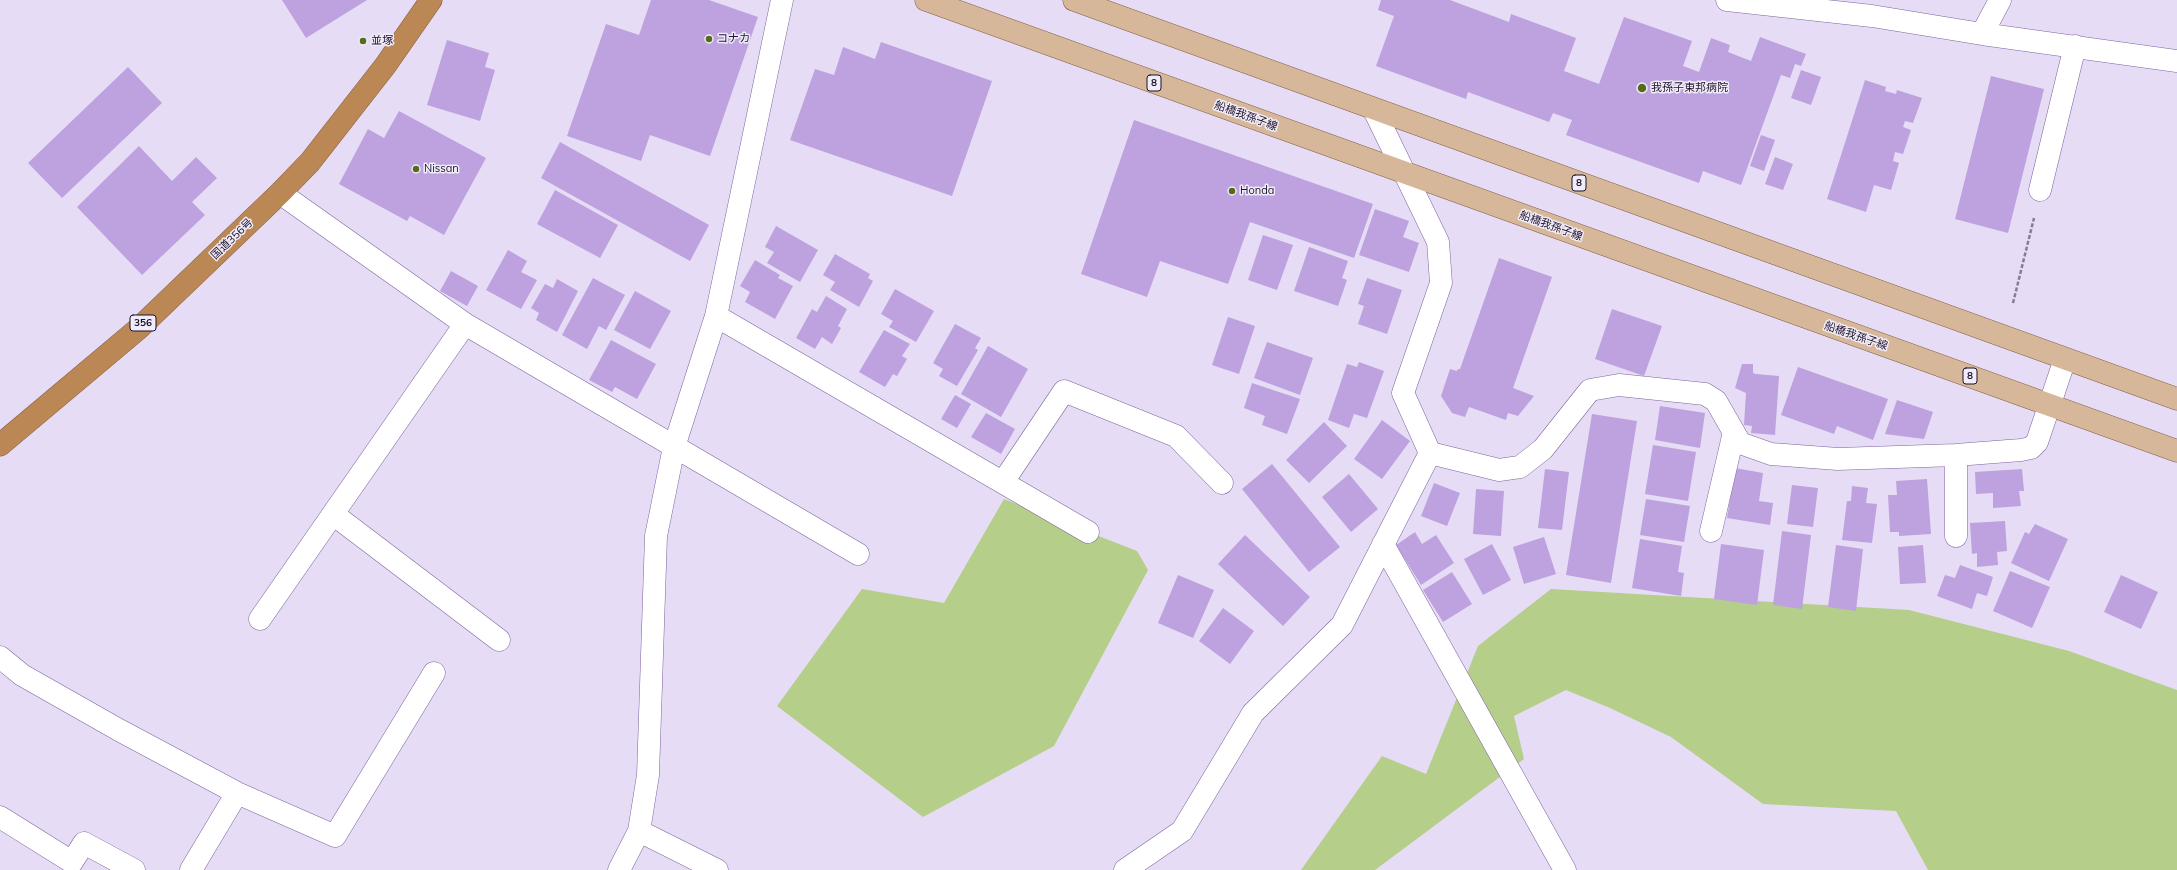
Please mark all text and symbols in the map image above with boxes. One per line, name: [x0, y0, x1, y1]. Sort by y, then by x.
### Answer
place label: コナカ: [717, 32, 750, 46]
place label: 並塚: [371, 34, 393, 48]
marker: コナカ: [704, 34, 714, 44]
marker: 並塚: [358, 36, 368, 46]
road number: 8: [1147, 75, 1161, 91]
place label: 我孫子東邦病院: [1651, 81, 1728, 95]
marker: 我孫子東邦病院: [1636, 82, 1648, 94]
street label: 船橋我孫子線: [1213, 99, 1279, 133]
place label: Nissan: [424, 162, 459, 176]
marker: Nissan: [411, 164, 421, 174]
road number: 8: [1572, 175, 1586, 191]
place label: Honda: [1240, 184, 1274, 198]
marker: Honda: [1227, 186, 1237, 196]
street label: 船橋我孫子線: [1518, 209, 1584, 243]
street label: 国道356号: [208, 216, 256, 262]
road number: 356: [130, 315, 156, 331]
street label: 船橋我孫子線: [1823, 319, 1889, 353]
road number: 8: [1963, 368, 1977, 384]

